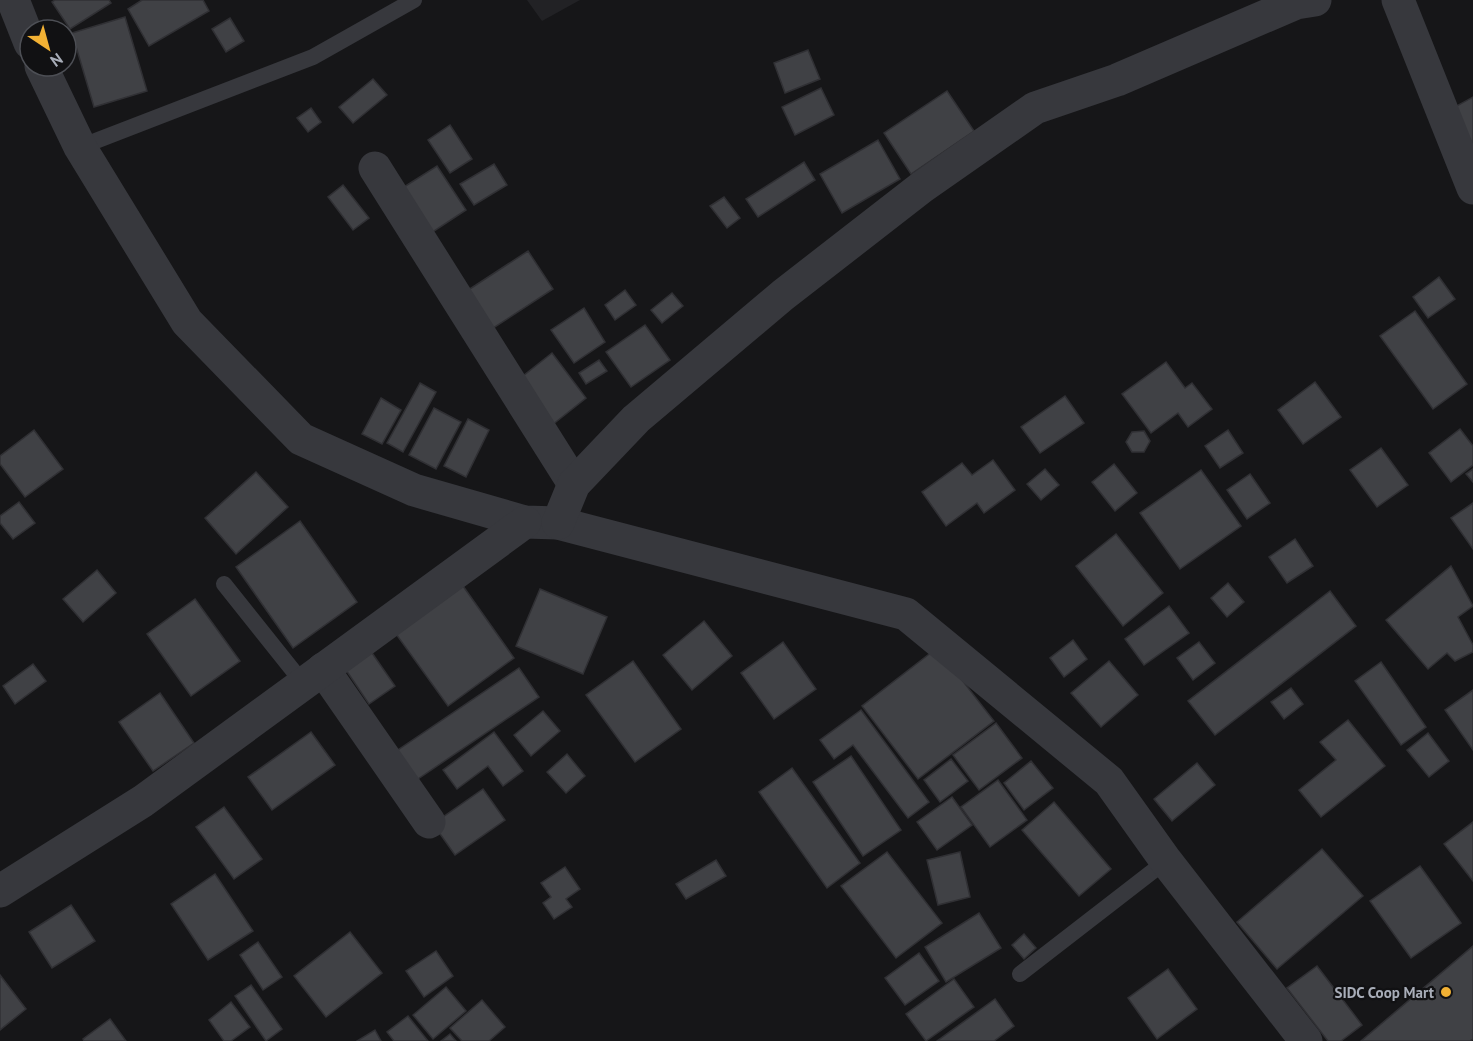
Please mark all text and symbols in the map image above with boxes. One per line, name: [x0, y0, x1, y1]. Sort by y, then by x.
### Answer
north arrow: [18, 18, 78, 78]
text: N: [47, 49, 67, 71]
place label: SIDC Coop Mart: [1334, 983, 1435, 1002]
marker: SIDC Coop Mart: [1439, 985, 1453, 999]

